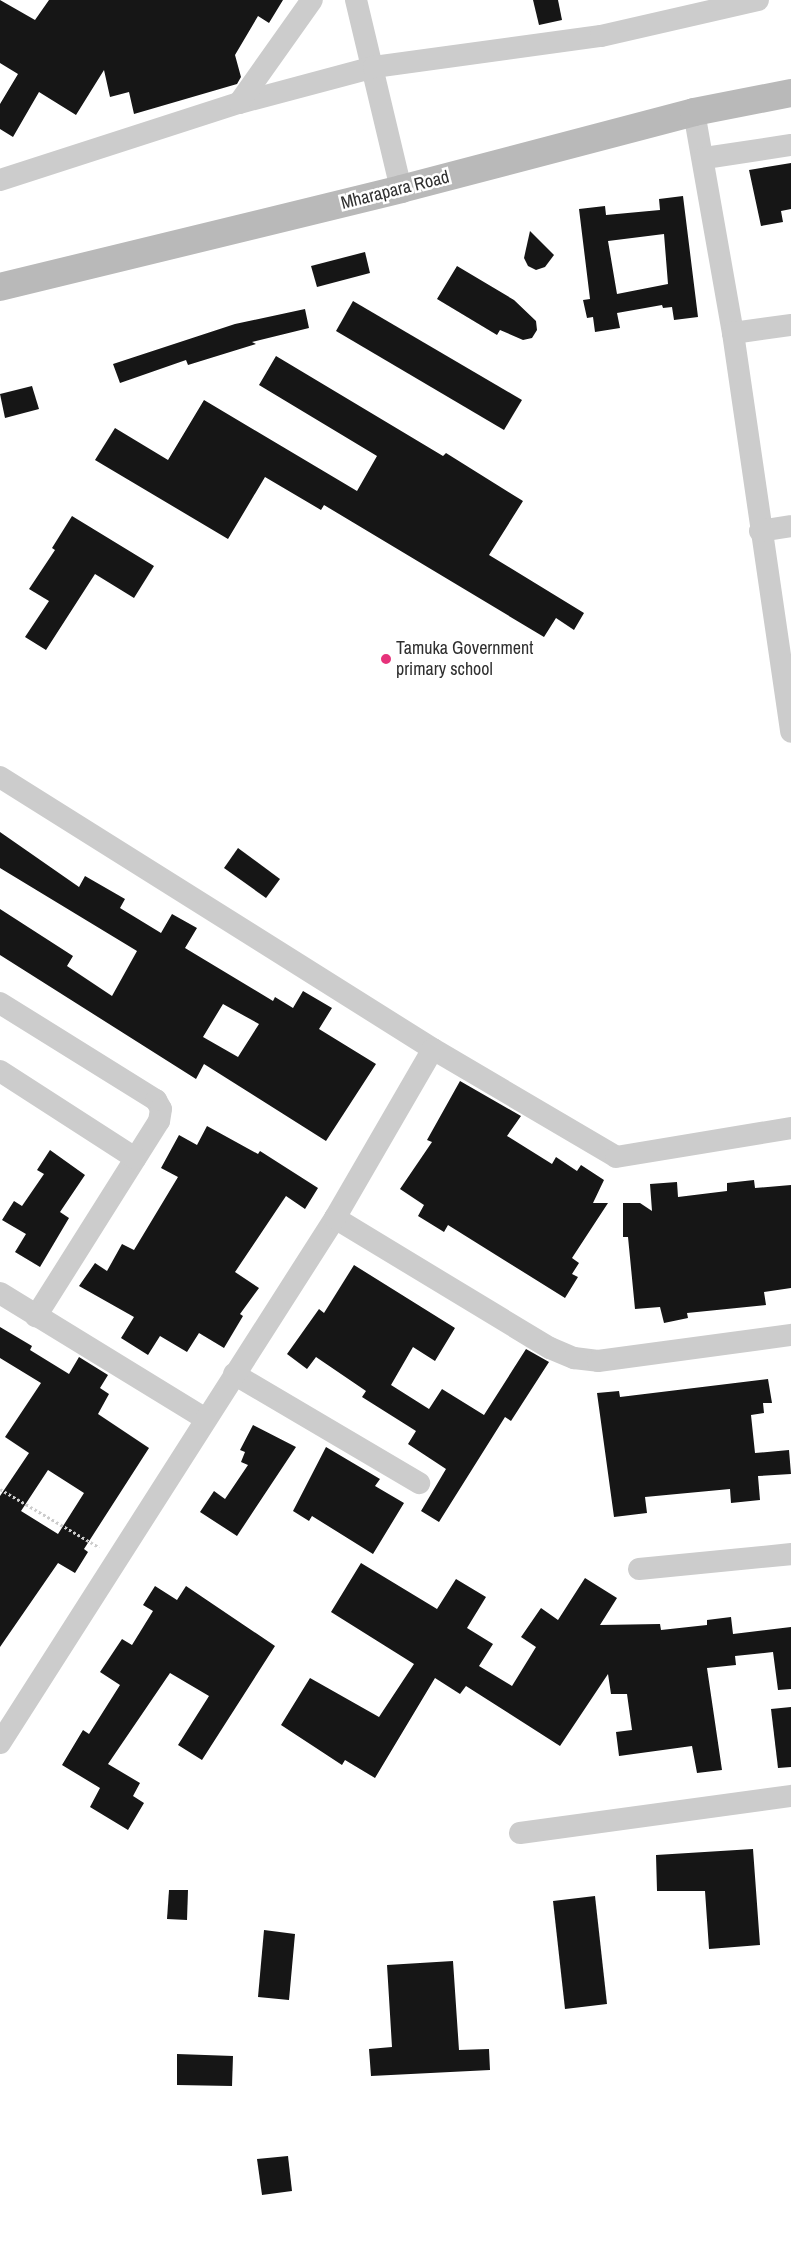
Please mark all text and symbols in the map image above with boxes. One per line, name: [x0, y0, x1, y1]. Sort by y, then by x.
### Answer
street label: Mharapara Road: [339, 166, 451, 214]
place label: Tamuka Government primary school: [396, 638, 533, 681]
marker: Tamuka Government primary school: [380, 653, 392, 665]

